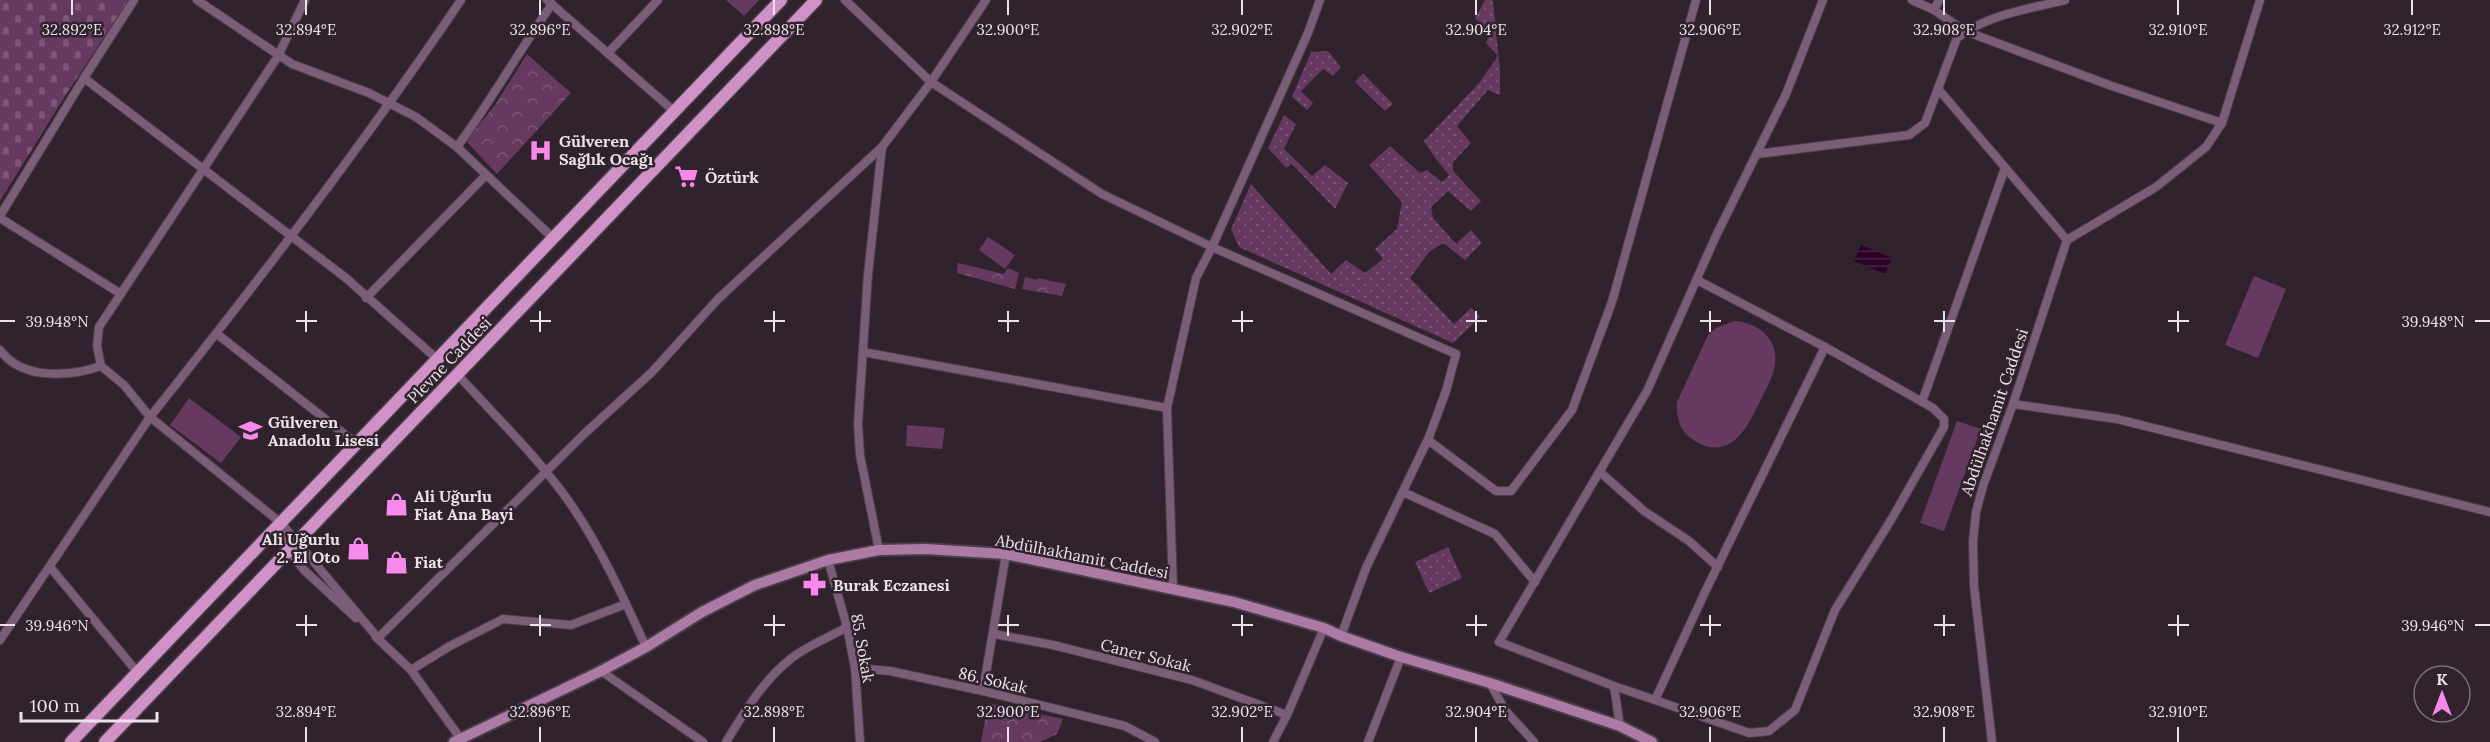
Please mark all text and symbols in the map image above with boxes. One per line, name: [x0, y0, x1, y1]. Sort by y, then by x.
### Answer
text: 32.892°E: [42, 20, 102, 39]
text: 32.894°E: [276, 20, 336, 39]
text: 32.896°E: [509, 20, 571, 39]
text: 32.898°E: [744, 20, 804, 39]
text: 32.900°E: [977, 20, 1039, 39]
text: 32.902°E: [1211, 20, 1273, 39]
text: 32.904°E: [1445, 20, 1507, 39]
text: 32.906°E: [1679, 20, 1741, 39]
text: 32.908°E: [1913, 20, 1975, 39]
text: 32.910°E: [2149, 20, 2207, 39]
text: 32.912°E: [2383, 20, 2441, 39]
place label: Gülveren Sağlık Ocağı: [559, 131, 653, 169]
hospital icon: Gülveren Sağlık Ocağı: [528, 137, 554, 163]
supermarket icon: Öztürk: [674, 164, 700, 190]
place label: Öztürk: [705, 167, 759, 187]
text: 39.948°N: [25, 312, 89, 331]
text: 39.948°N: [2401, 312, 2465, 331]
street label: Plevne Caddesi: [403, 313, 495, 407]
street label: Abdülhakhamit Caddesi: [1956, 326, 2032, 499]
place label: Gülveren Anadolu Lisesi: [268, 412, 379, 450]
school or university icon: Gülveren Anadolu Lisesi: [237, 418, 263, 444]
place label: Ali Uğurlu Fiat Ana Bayi: [414, 486, 514, 524]
shop icon: Ali Uğurlu Fiat Ana Bayi: [383, 492, 409, 518]
place label: Ali Uğurlu 2. El Oto: [262, 529, 340, 567]
street label: Abdülhakhamit Caddesi: [993, 529, 1170, 583]
shop icon: Ali Uğurlu 2. El Oto: [345, 535, 371, 561]
shop icon: Fiat: [383, 549, 409, 575]
place label: Fiat: [414, 552, 444, 572]
pharmacy icon: Burak Eczanesi: [802, 572, 828, 598]
place label: Burak Eczanesi: [833, 575, 950, 595]
street label: 85. Sokak: [847, 612, 879, 684]
text: 39.946°N: [25, 616, 89, 635]
text: 39.946°N: [2401, 616, 2465, 635]
street label: Caner Sokak: [1099, 634, 1194, 676]
street label: 86. Sokak: [957, 662, 1030, 698]
north arrow: [2412, 664, 2472, 724]
text: K: [2436, 669, 2448, 689]
scale bar: [21, 685, 158, 723]
text: 100 m: [30, 694, 80, 717]
text: 32.894°E: [276, 702, 336, 721]
text: 32.896°E: [509, 702, 571, 721]
text: 32.898°E: [744, 702, 804, 721]
text: 32.900°E: [977, 702, 1039, 721]
text: 32.902°E: [1211, 702, 1273, 721]
text: 32.904°E: [1445, 702, 1507, 721]
text: 32.906°E: [1679, 702, 1741, 721]
text: 32.908°E: [1913, 702, 1975, 721]
text: 32.910°E: [2149, 702, 2207, 721]

